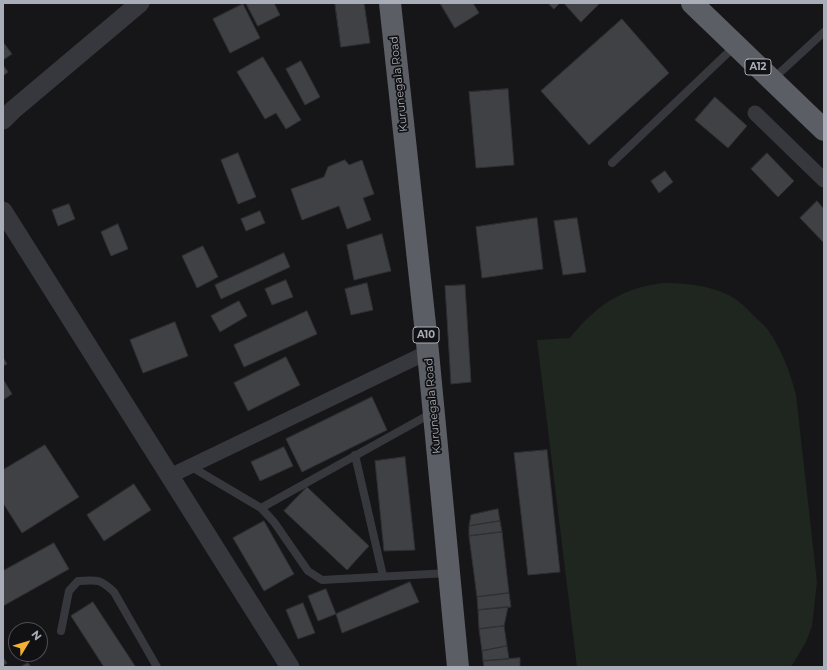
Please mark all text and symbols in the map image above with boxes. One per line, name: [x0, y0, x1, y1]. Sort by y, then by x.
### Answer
street label: Kurunegala Road: [387, 36, 411, 132]
road number: A12: [745, 59, 771, 75]
road number: A10: [413, 327, 439, 343]
street label: Kurunegala Road: [422, 358, 444, 454]
north arrow: [8, 622, 48, 662]
text: N: [28, 627, 45, 643]

